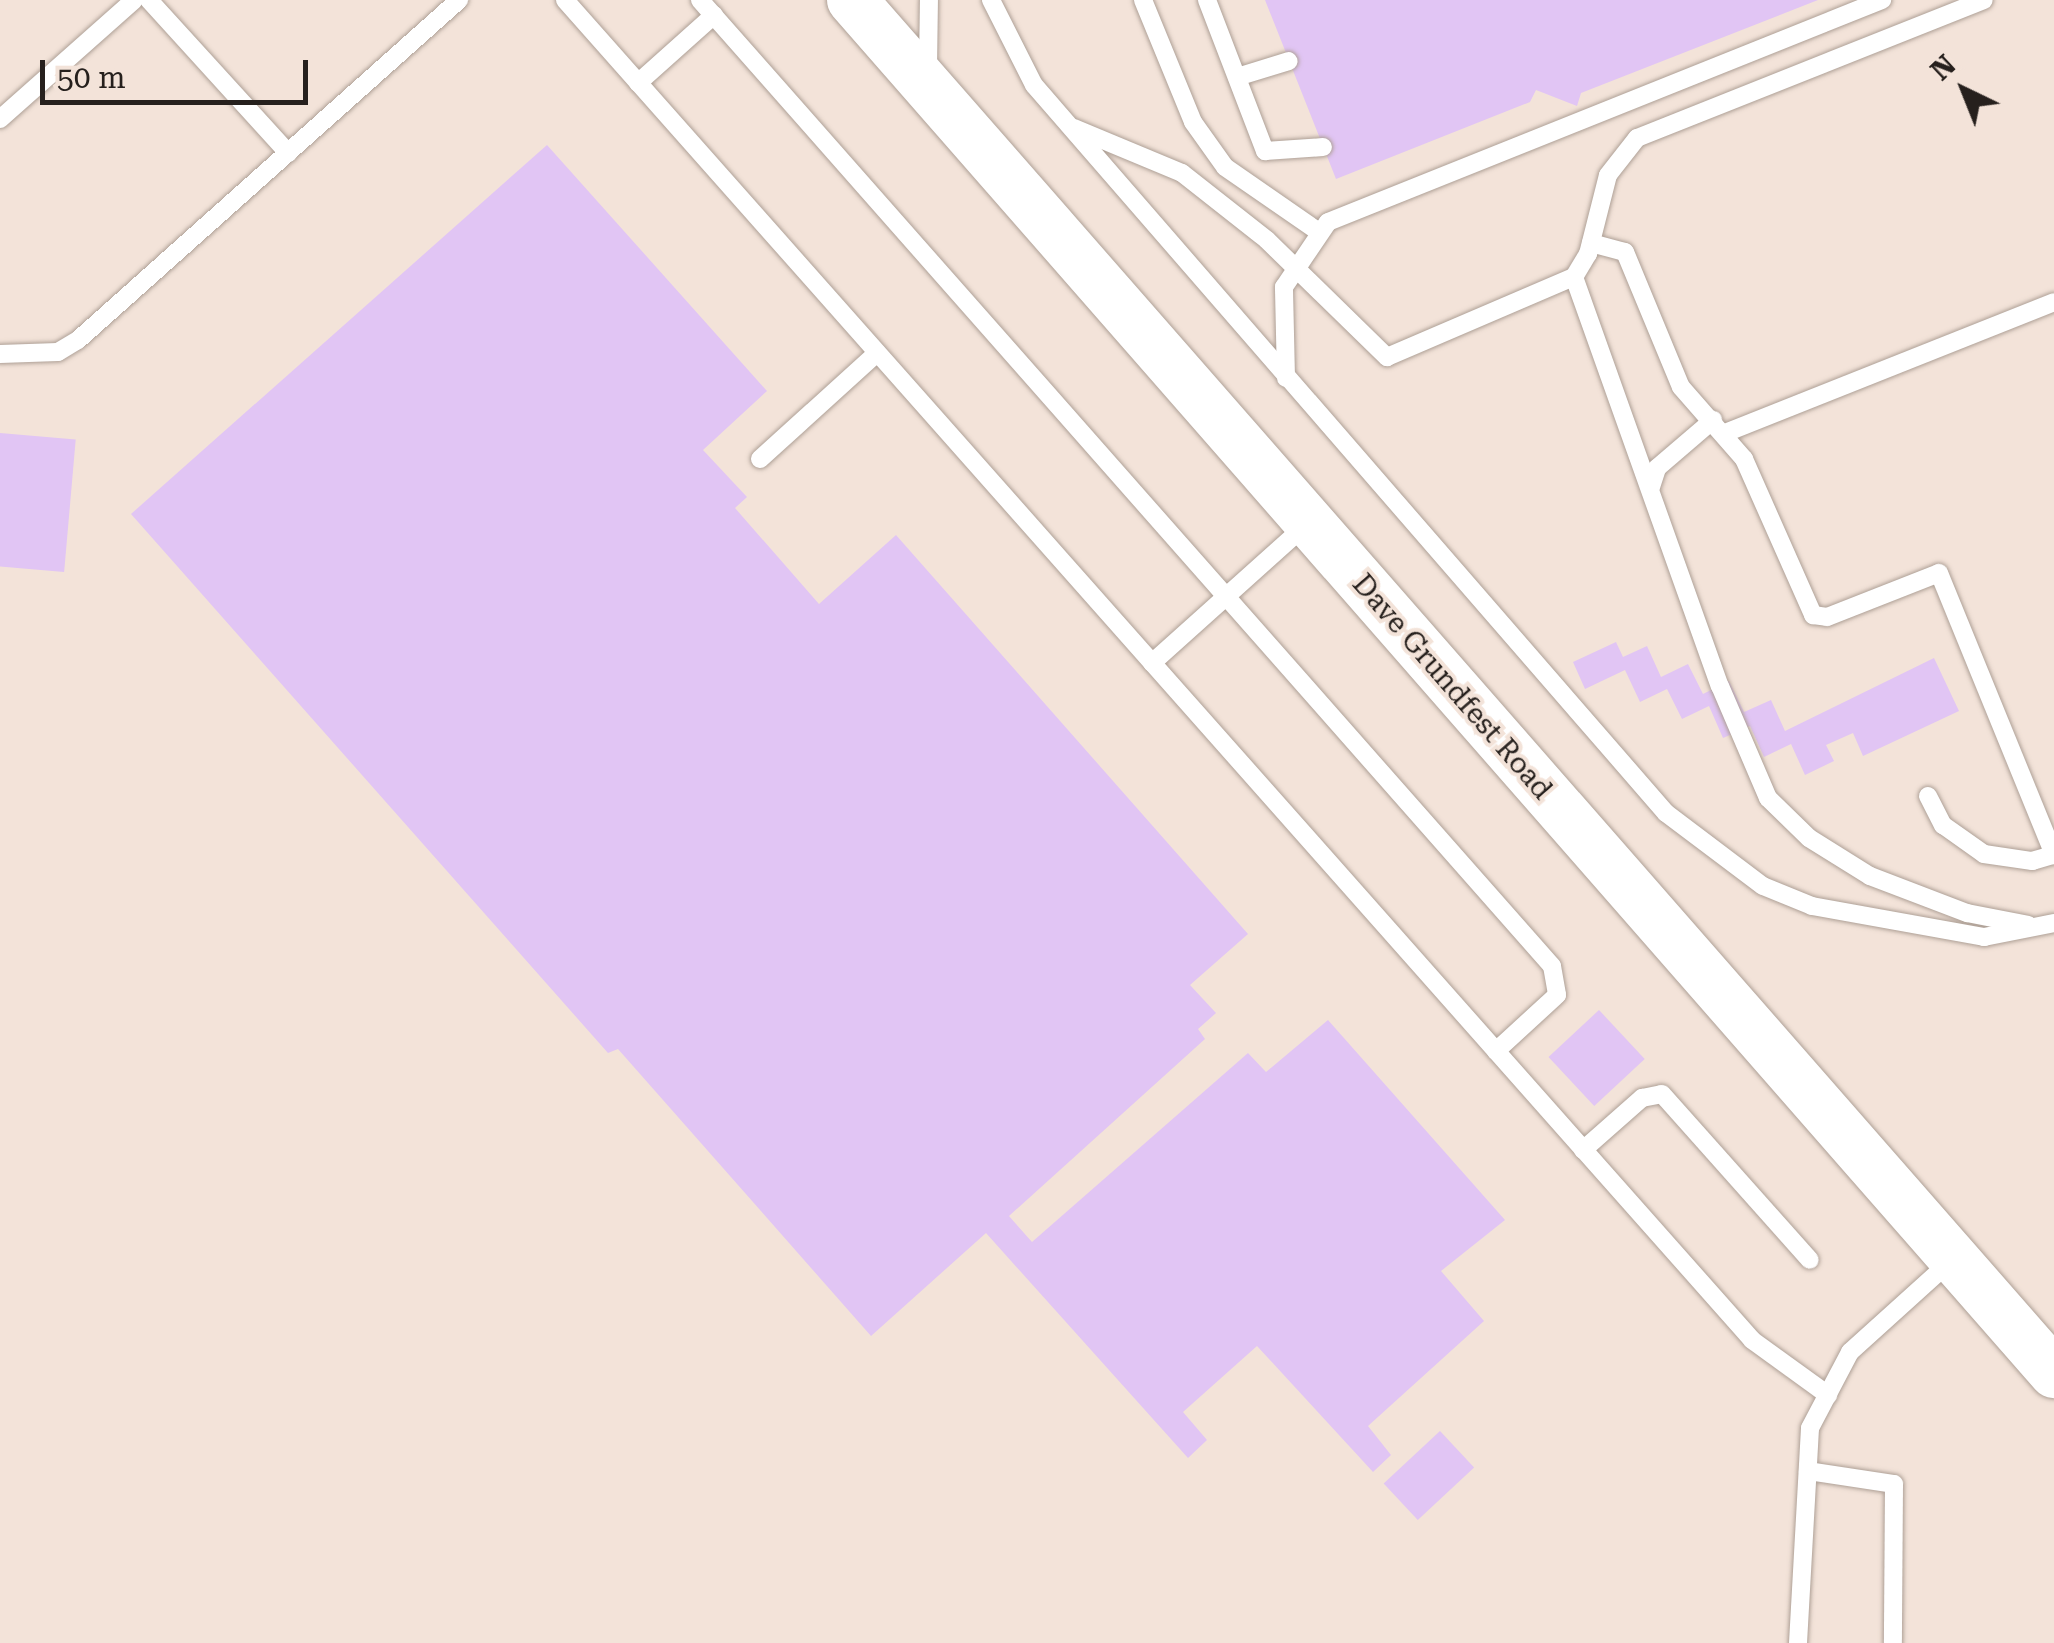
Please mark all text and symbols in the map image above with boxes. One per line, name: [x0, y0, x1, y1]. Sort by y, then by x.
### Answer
scale bar: [45, 40, 312, 102]
north arrow: [1914, 40, 2014, 140]
text: N: [1924, 48, 1962, 87]
text: 50 m: [57, 60, 126, 95]
street label: Dave Grundfest Road: [1345, 568, 1559, 806]

